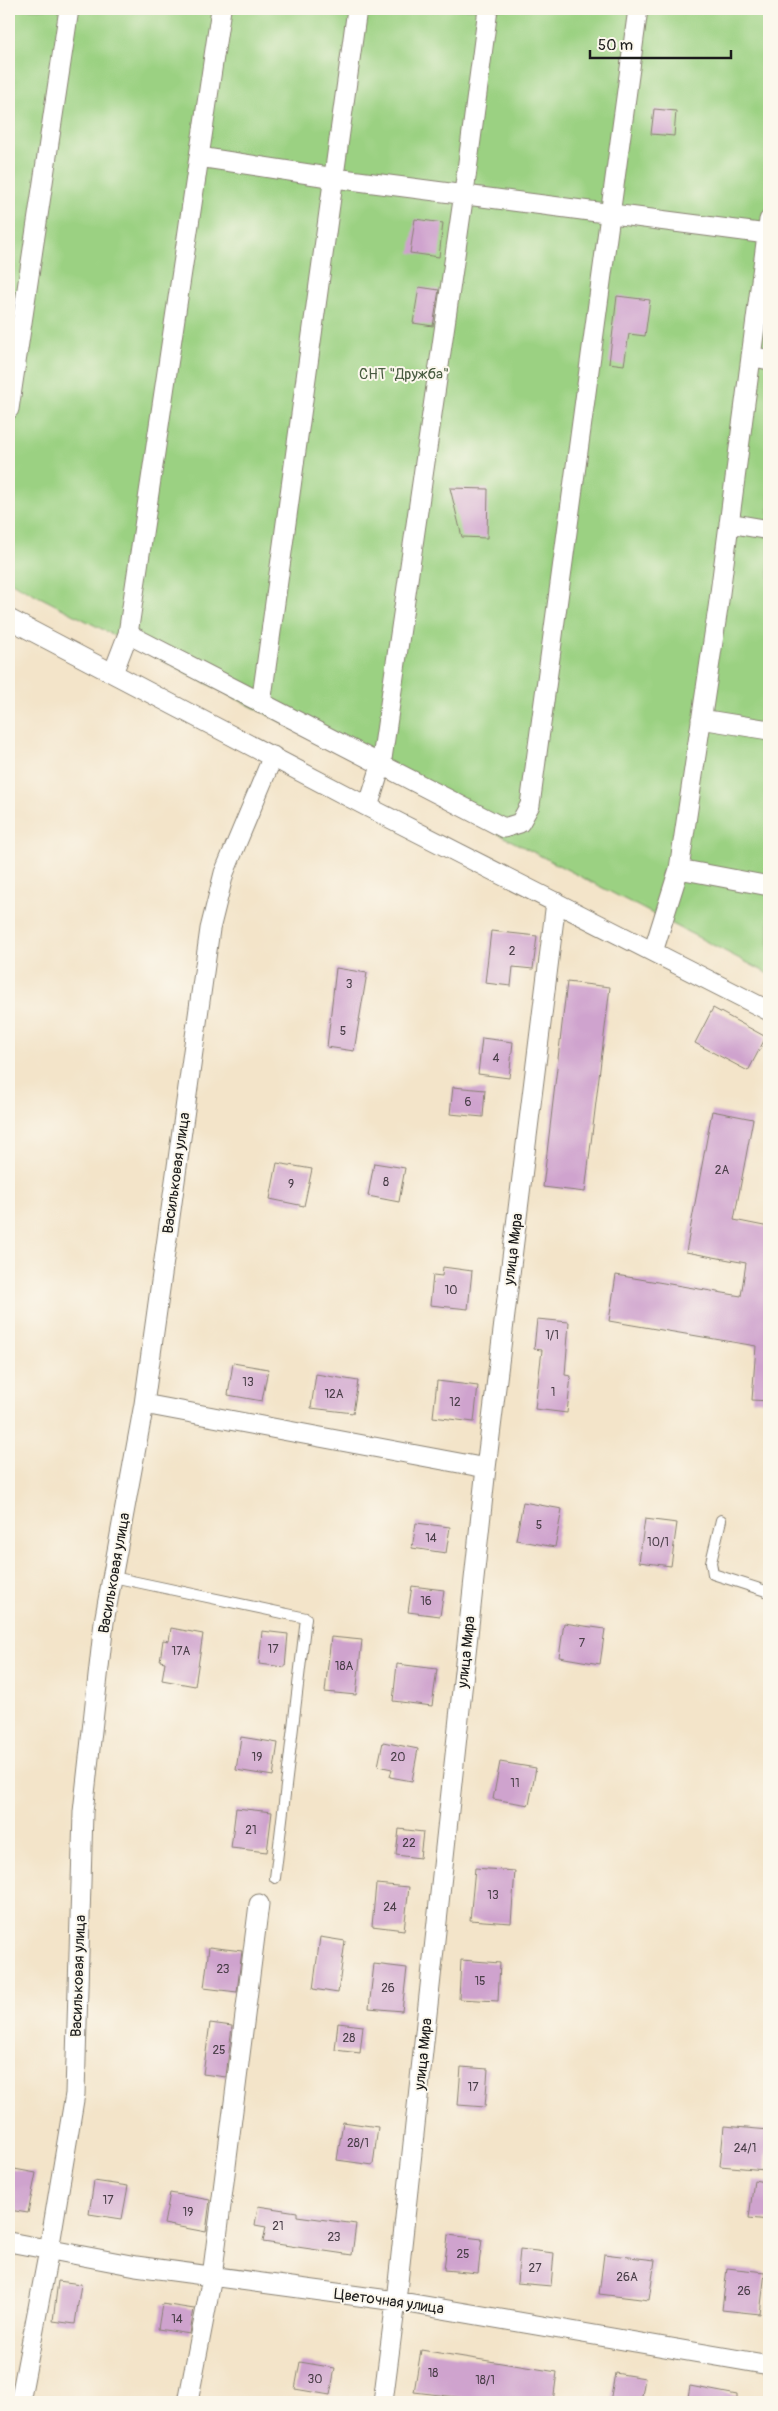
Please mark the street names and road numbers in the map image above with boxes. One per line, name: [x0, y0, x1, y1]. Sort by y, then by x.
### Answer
street label: Васильковая улица: [159, 1111, 194, 1235]
street label: улица Мира: [500, 1212, 527, 1287]
street label: Васильковая улица: [95, 1511, 134, 1635]
street label: улица Мира: [453, 1615, 480, 1690]
street label: Васильковая улица: [67, 1915, 90, 2037]
street label: улица Мира: [410, 2017, 437, 2092]
street label: Цветочная улица: [333, 2284, 445, 2319]

